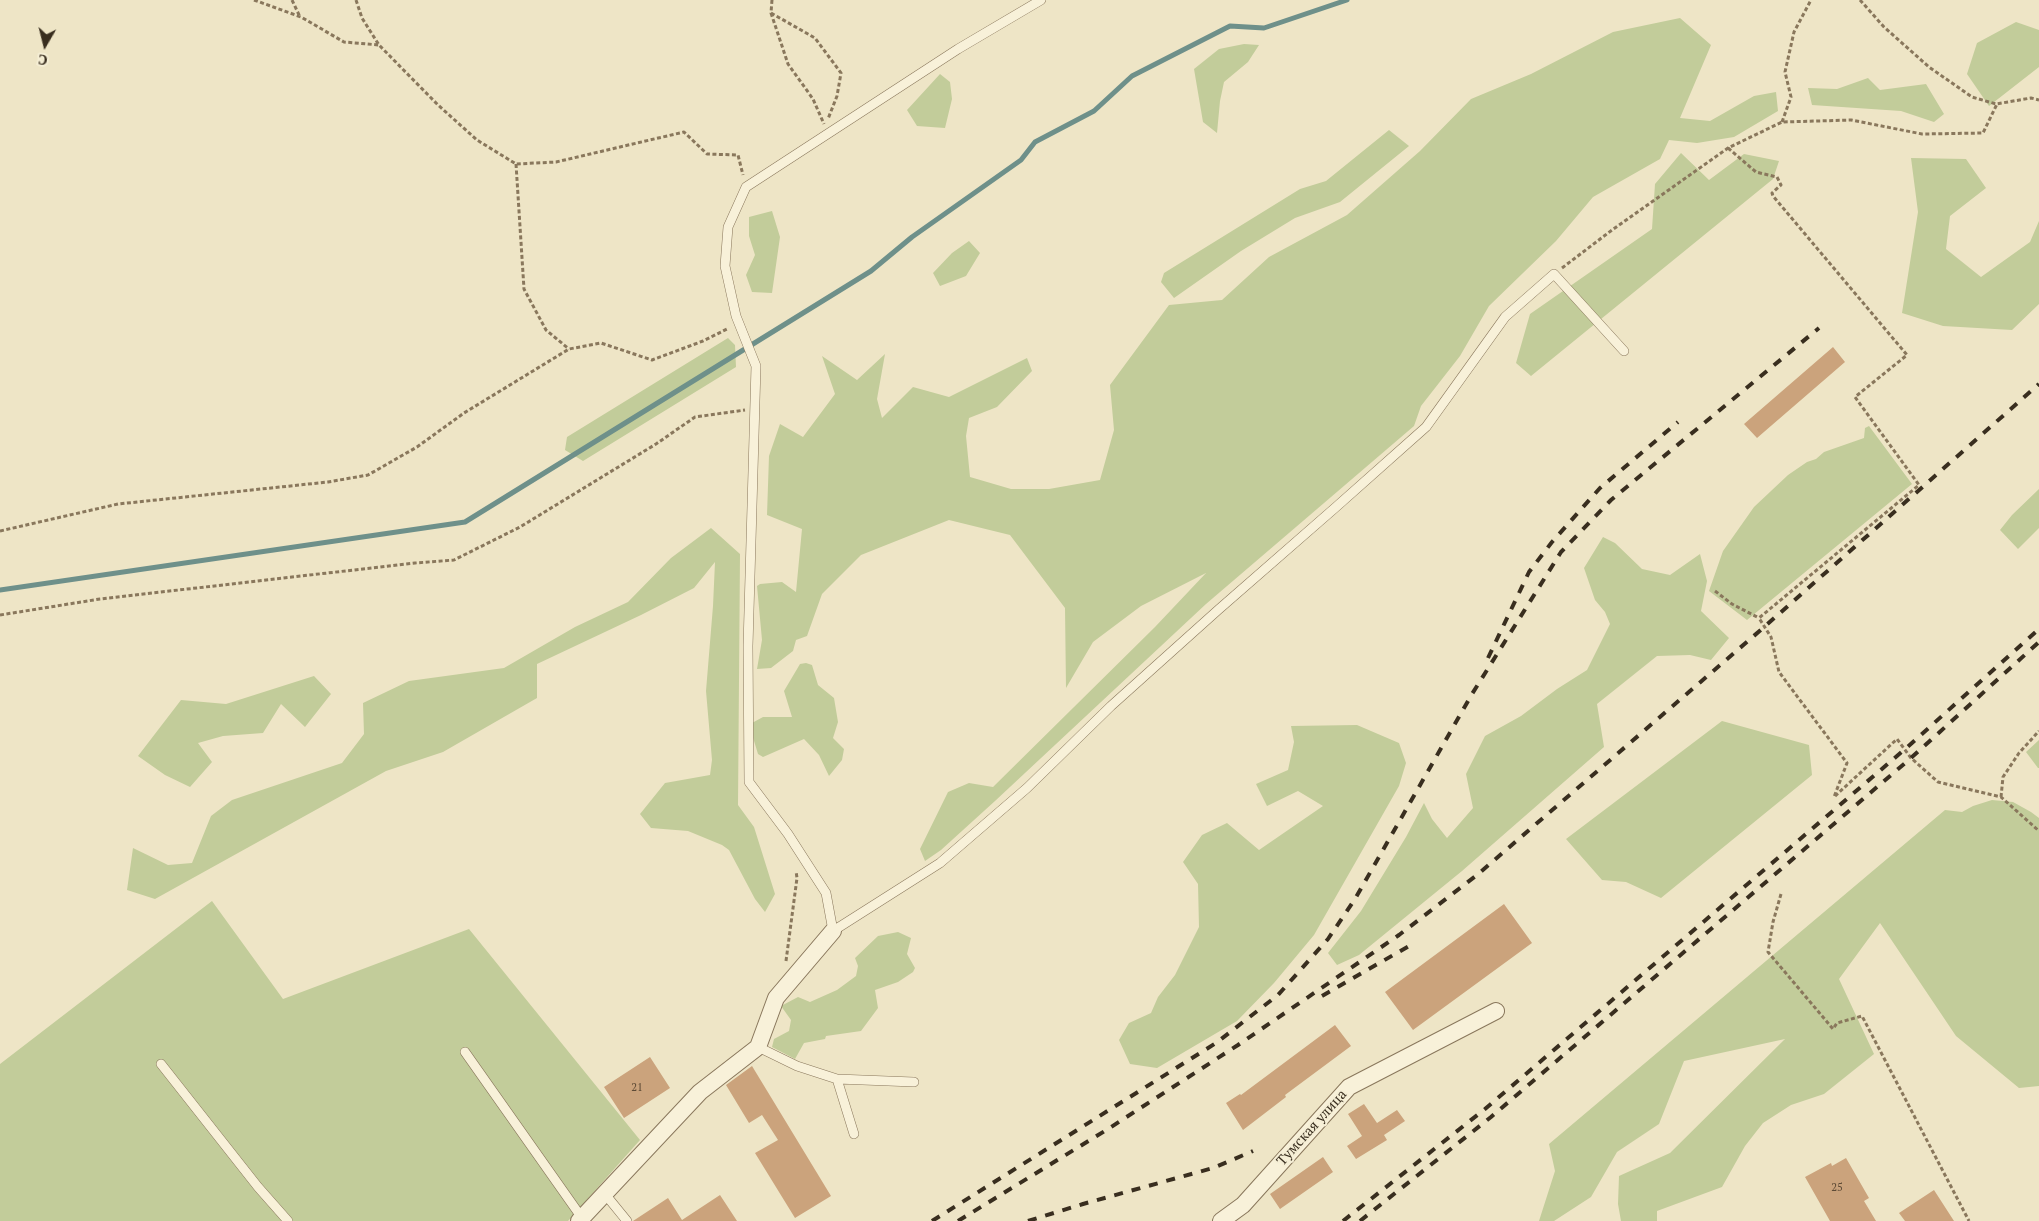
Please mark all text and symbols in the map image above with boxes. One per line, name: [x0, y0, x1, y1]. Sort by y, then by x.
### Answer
north arrow: [20, 20, 70, 70]
text: С: [37, 50, 49, 70]
house number: 21: [631, 1081, 643, 1095]
street label: Тумская улица: [1273, 1086, 1351, 1170]
house number: 25: [1831, 1181, 1843, 1195]

